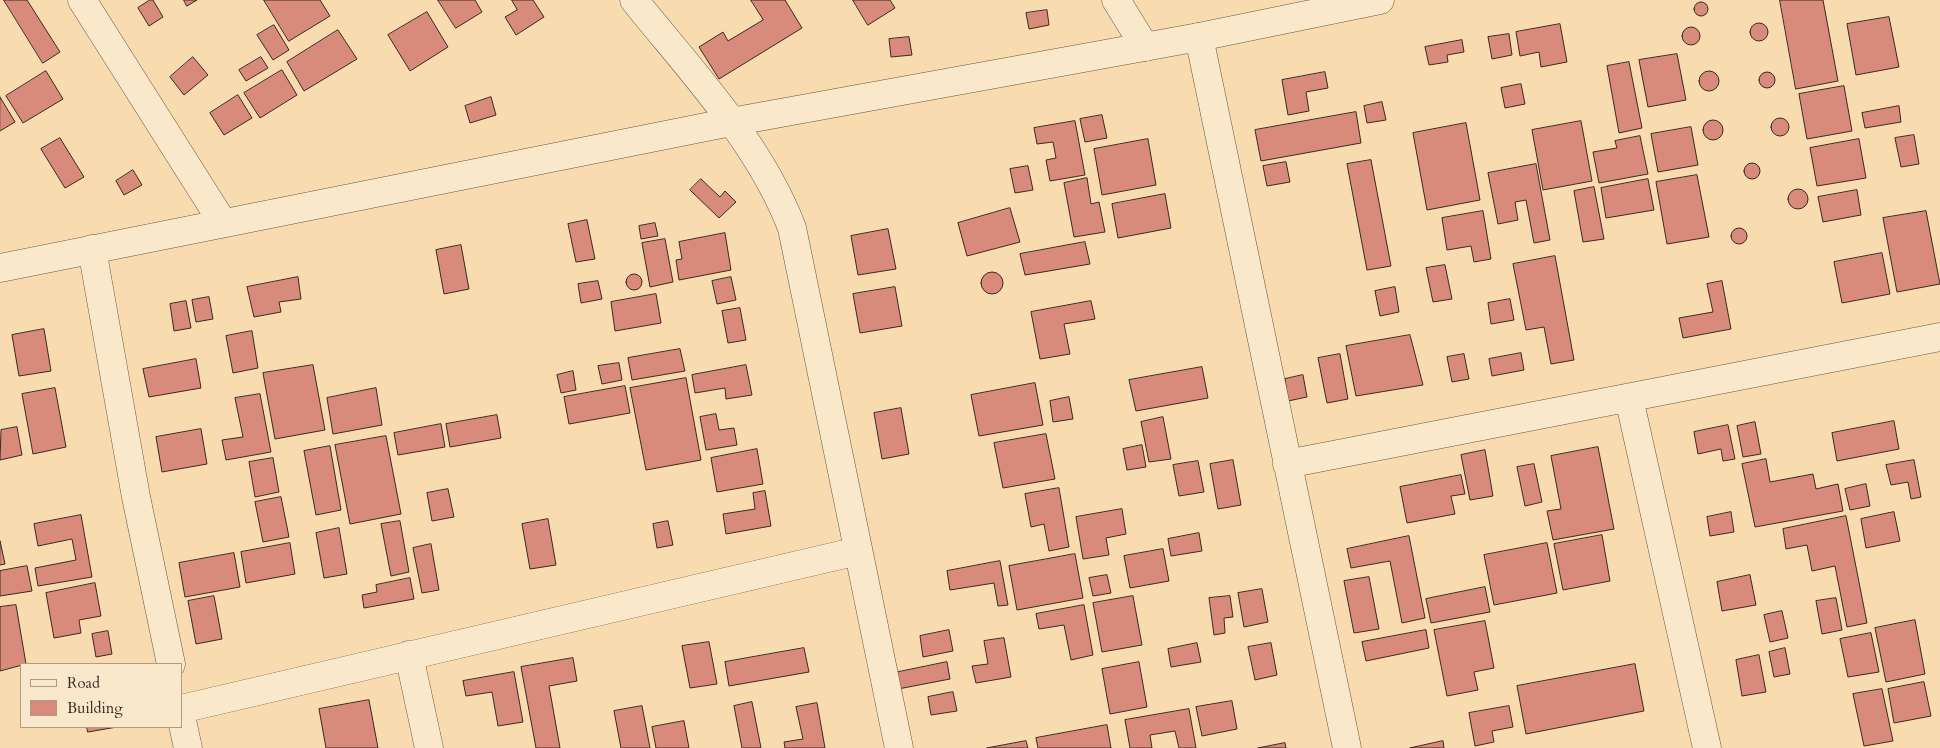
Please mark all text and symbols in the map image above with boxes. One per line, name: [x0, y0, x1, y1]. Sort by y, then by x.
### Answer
legend: [20, 663, 182, 728]
text: Road: [67, 673, 100, 693]
text: Building: [67, 698, 123, 718]

